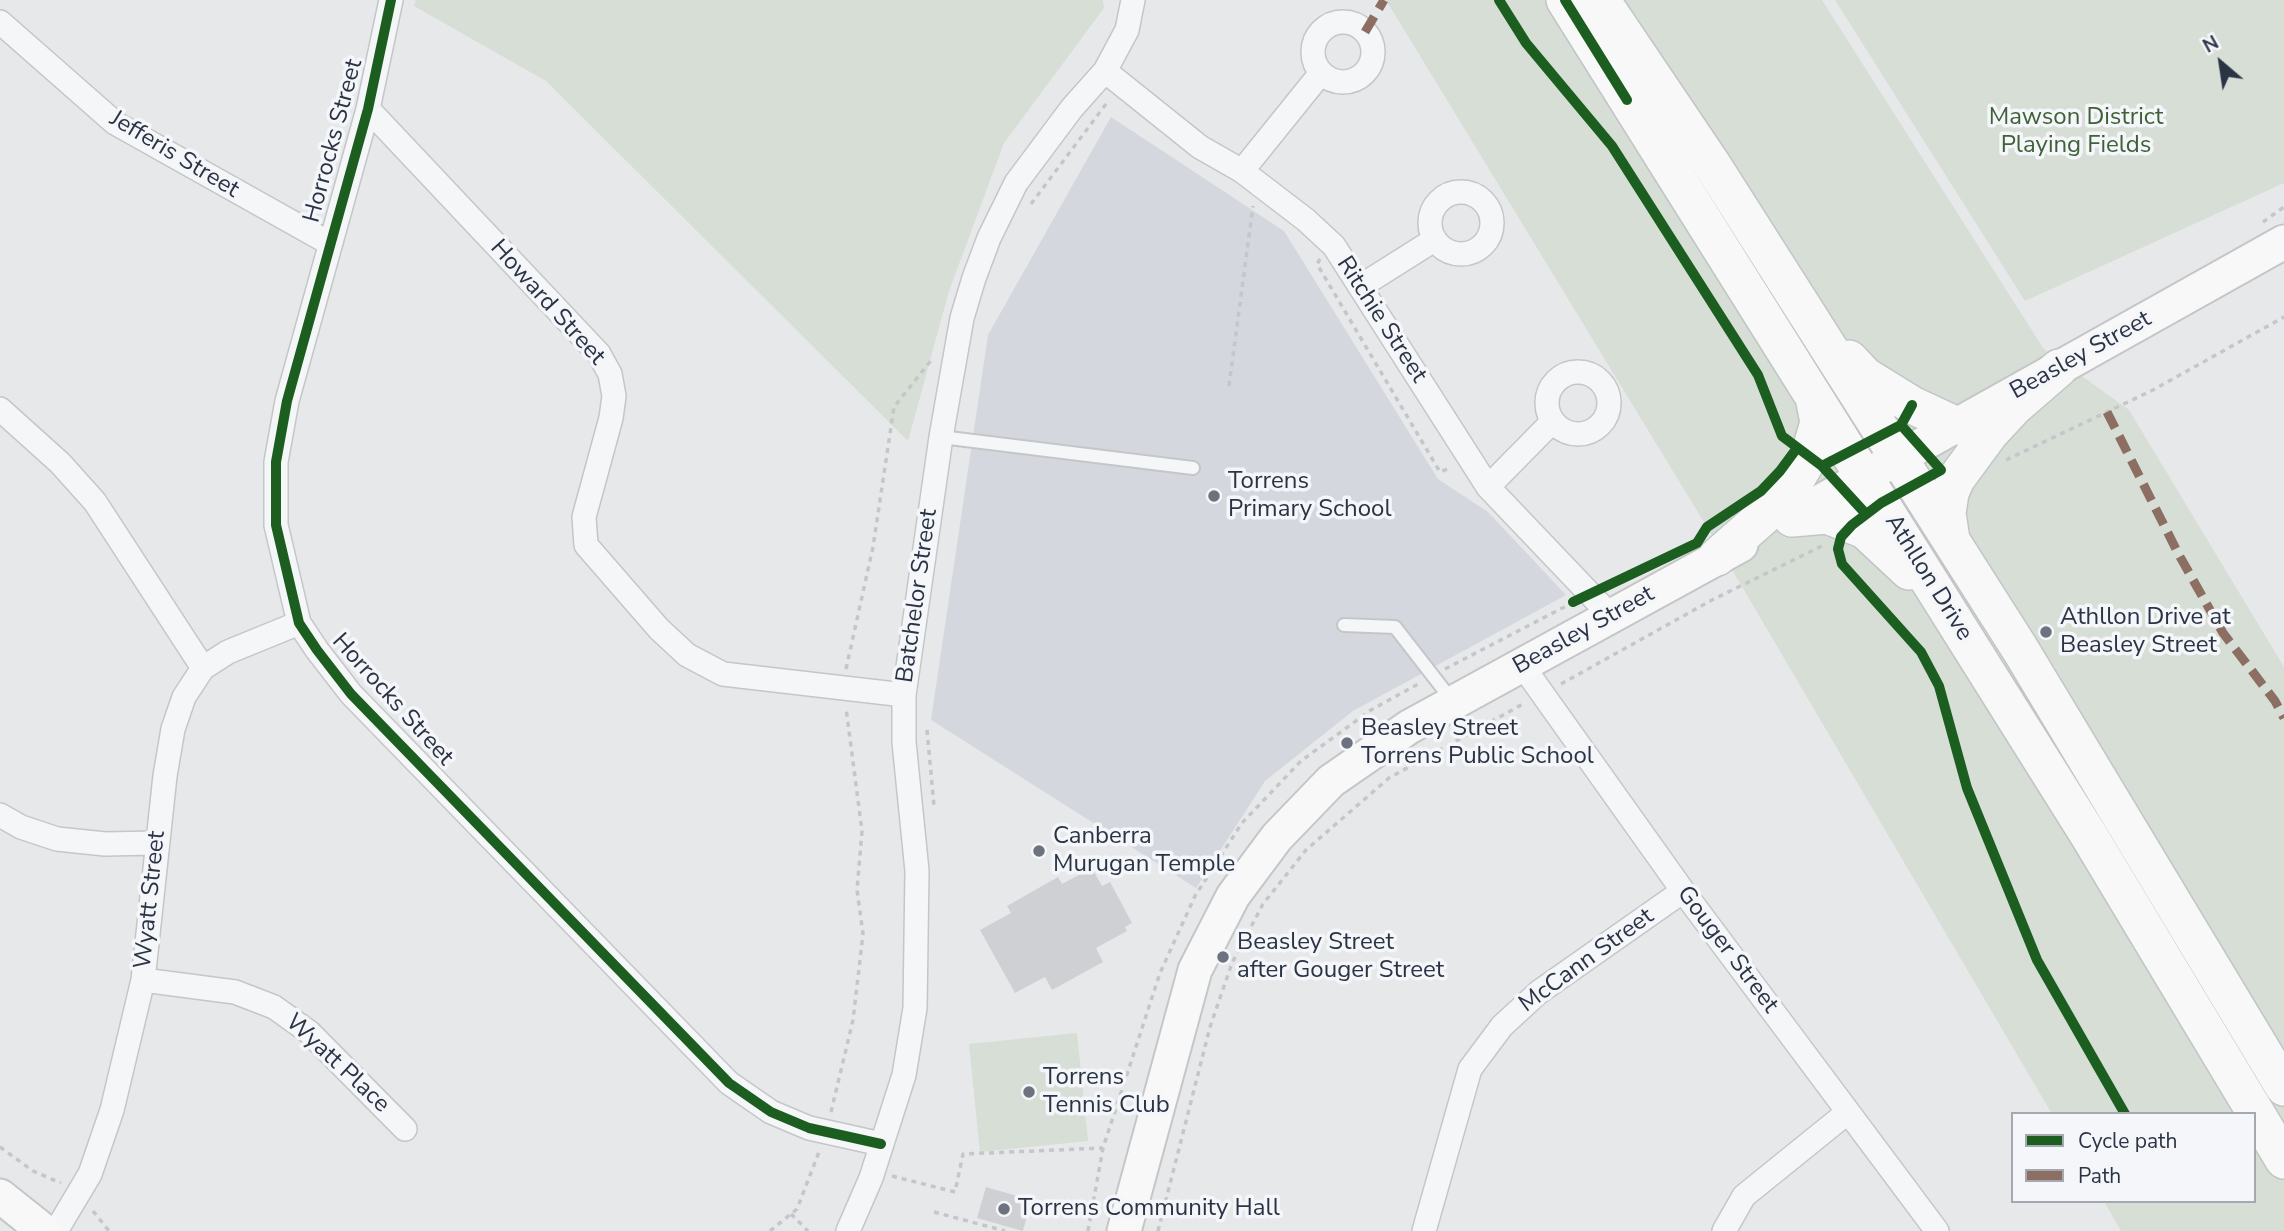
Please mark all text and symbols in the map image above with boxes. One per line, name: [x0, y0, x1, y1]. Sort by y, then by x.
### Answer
north arrow: [2186, 28, 2256, 98]
text: N: [2198, 30, 2223, 59]
street label: Horrocks Street: [298, 56, 370, 226]
park label: Mawson District Playing Fields: [1989, 104, 2163, 160]
street label: Jefferis Street: [104, 105, 244, 205]
street label: Howard Street: [483, 235, 611, 371]
street label: Ritchie Street: [1330, 252, 1432, 388]
street label: Beasley Street: [2005, 305, 2157, 407]
place label: Torrens Primary School: [1228, 468, 1391, 524]
marker: Torrens Primary School: [1206, 488, 1222, 504]
street label: Batchelor Street: [892, 507, 944, 685]
street label: Athllon Drive: [1878, 510, 1978, 646]
street label: Beasley Street: [1508, 580, 1660, 682]
place label: Athllon Drive at Beasley Street: [2060, 604, 2231, 660]
marker: Athllon Drive at Beasley Street: [2038, 624, 2054, 640]
street label: Horrocks Street: [325, 628, 459, 772]
place label: Beasley Street Torrens Public School: [1361, 715, 1594, 771]
marker: Beasley Street Torrens Public School: [1339, 735, 1355, 751]
place label: Canberra Murugan Temple: [1053, 823, 1235, 879]
street label: Wyatt Street: [129, 830, 173, 970]
marker: Canberra Murugan Temple: [1031, 843, 1047, 859]
street label: Gouger Street: [1670, 881, 1784, 1019]
street label: McCann Street: [1514, 903, 1660, 1019]
place label: Beasley Street after Gouger Street: [1237, 929, 1444, 985]
marker: Beasley Street after Gouger Street: [1215, 949, 1231, 965]
street label: Wyatt Place: [279, 1008, 395, 1120]
place label: Torrens Tennis Club: [1043, 1064, 1170, 1120]
marker: Torrens Tennis Club: [1021, 1084, 1037, 1100]
legend: [2011, 1112, 2256, 1203]
text: Cycle path: [2078, 1127, 2177, 1155]
text: Path: [2078, 1162, 2121, 1190]
place label: Torrens Community Hall: [1018, 1195, 1280, 1223]
marker: Torrens Community Hall: [996, 1201, 1012, 1217]

